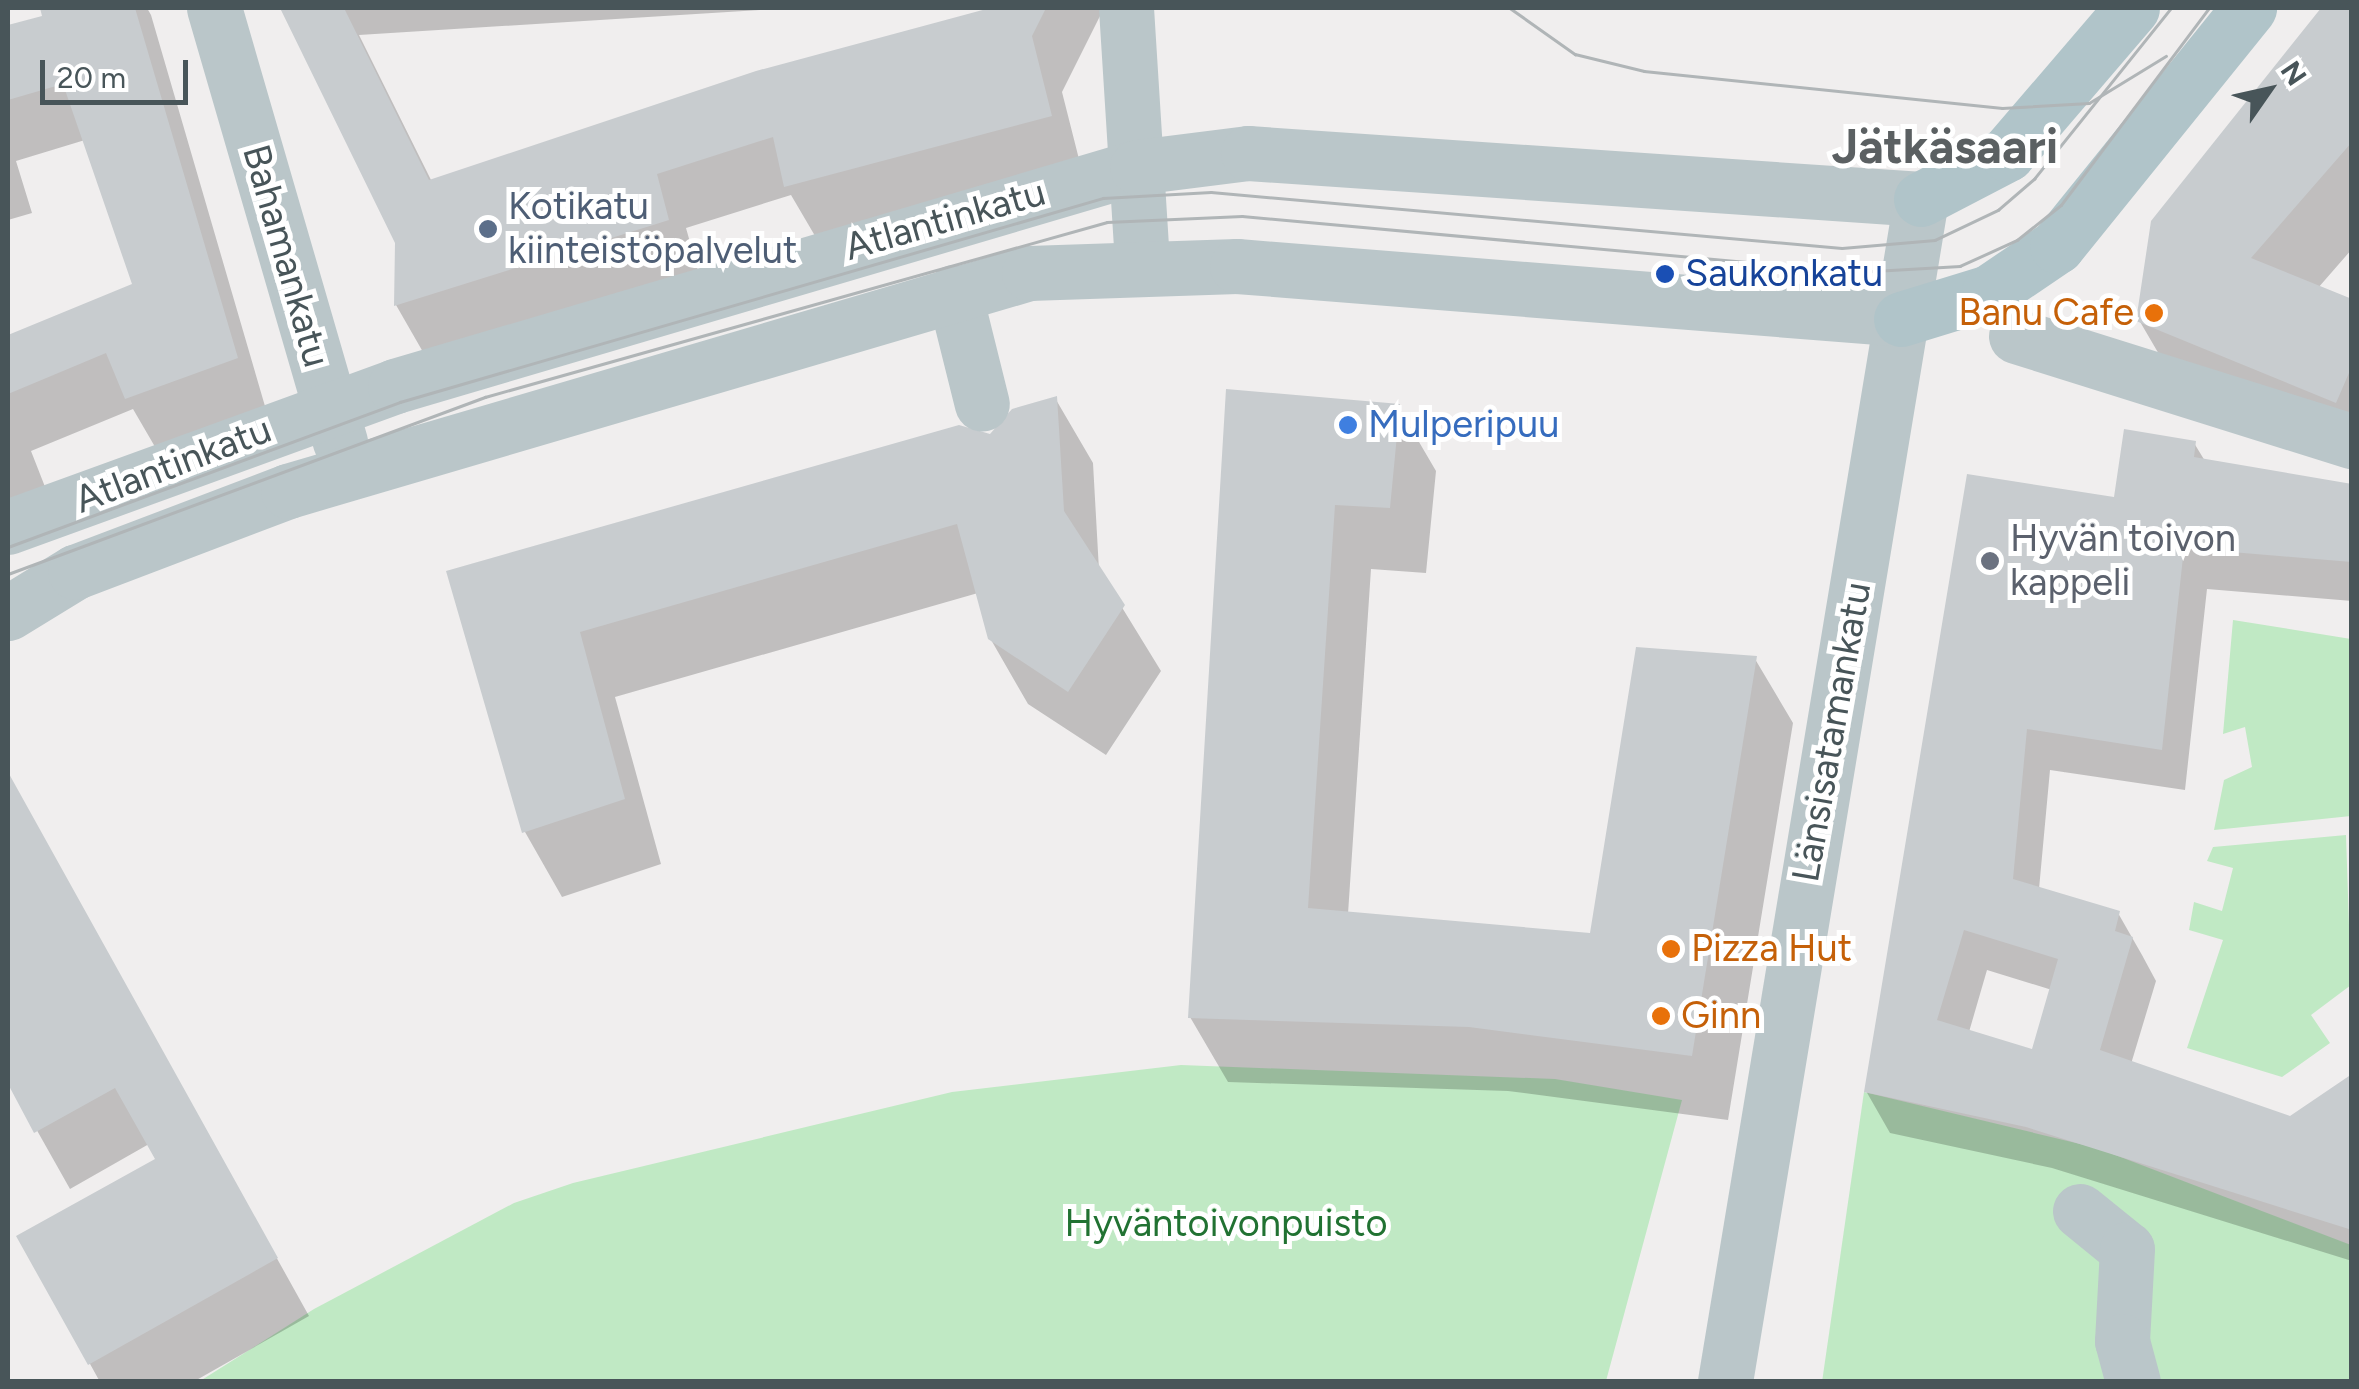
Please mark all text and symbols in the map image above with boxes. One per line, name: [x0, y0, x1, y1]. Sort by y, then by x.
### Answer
scale bar: [45, 40, 192, 102]
north arrow: [2219, 40, 2319, 140]
text: N: [2274, 55, 2314, 92]
text: 20 m: [57, 59, 126, 96]
district label: Jätkäsaari: [1832, 118, 2058, 176]
street label: Bahamankatu: [233, 140, 339, 372]
street label: Atlantinkatu: [840, 170, 1050, 270]
place label: Kotikatu kiinteistöpalvelut: [508, 184, 797, 274]
marker: Kotikatu kiinteistöpalvelut: [477, 218, 499, 240]
place label: Saukonkatu: [1685, 251, 1883, 297]
marker: Saukonkatu: [1654, 263, 1676, 285]
place label: Banu Cafe: [1958, 290, 2134, 336]
marker: Banu Cafe: [2143, 302, 2165, 324]
place label: Mulperipuu: [1368, 402, 1559, 448]
street label: Atlantinkatu: [68, 407, 278, 523]
marker: Mulperipuu: [1337, 414, 1359, 436]
place label: Hyvän toivon kappeli: [2010, 516, 2236, 606]
marker: Hyvän toivon kappeli: [1979, 550, 2001, 572]
street label: Länsisatamankatu: [1783, 579, 1881, 885]
place label: Pizza Hut: [1691, 926, 1852, 972]
marker: Pizza Hut: [1660, 938, 1682, 960]
place label: Ginn: [1681, 993, 1761, 1039]
marker: Ginn: [1650, 1005, 1672, 1027]
park label: Hyväntoivonpuisto: [1064, 1201, 1388, 1247]

